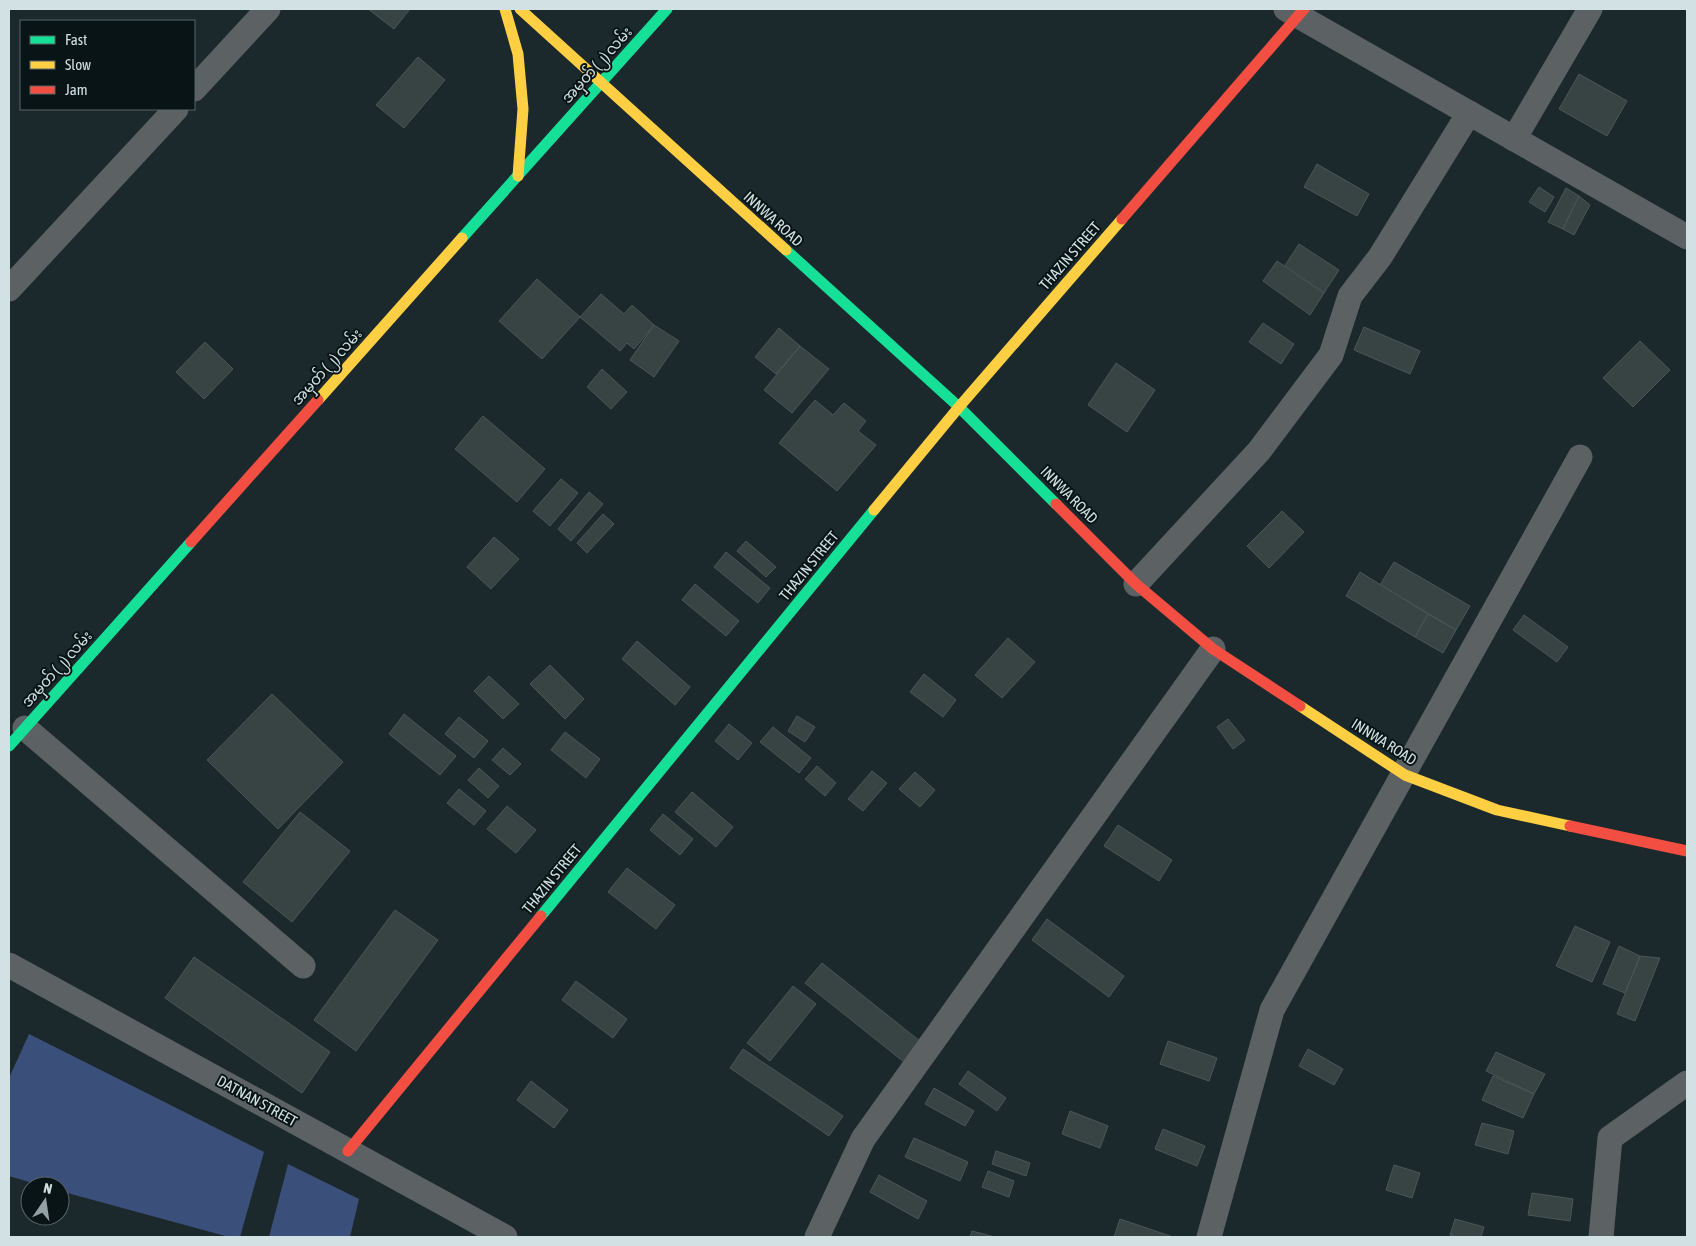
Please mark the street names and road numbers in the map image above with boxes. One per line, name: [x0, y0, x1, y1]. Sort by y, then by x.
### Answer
street label: အမှတ် (၂) လမ်း: [557, 22, 638, 109]
street label: INNWA ROAD: [740, 188, 806, 249]
street label: THAZIN STREET: [1036, 218, 1104, 293]
street label: အမှတ် (၂) လမ်း: [287, 324, 368, 411]
street label: INNWA ROAD: [1037, 463, 1101, 527]
street label: THAZIN STREET: [776, 527, 842, 604]
street label: အမှတ် (၂) လမ်း: [17, 626, 98, 713]
street label: INNWA ROAD: [1349, 715, 1420, 768]
street label: THAZIN STREET: [519, 840, 585, 917]
street label: DATNAN STREET: [214, 1072, 300, 1130]

